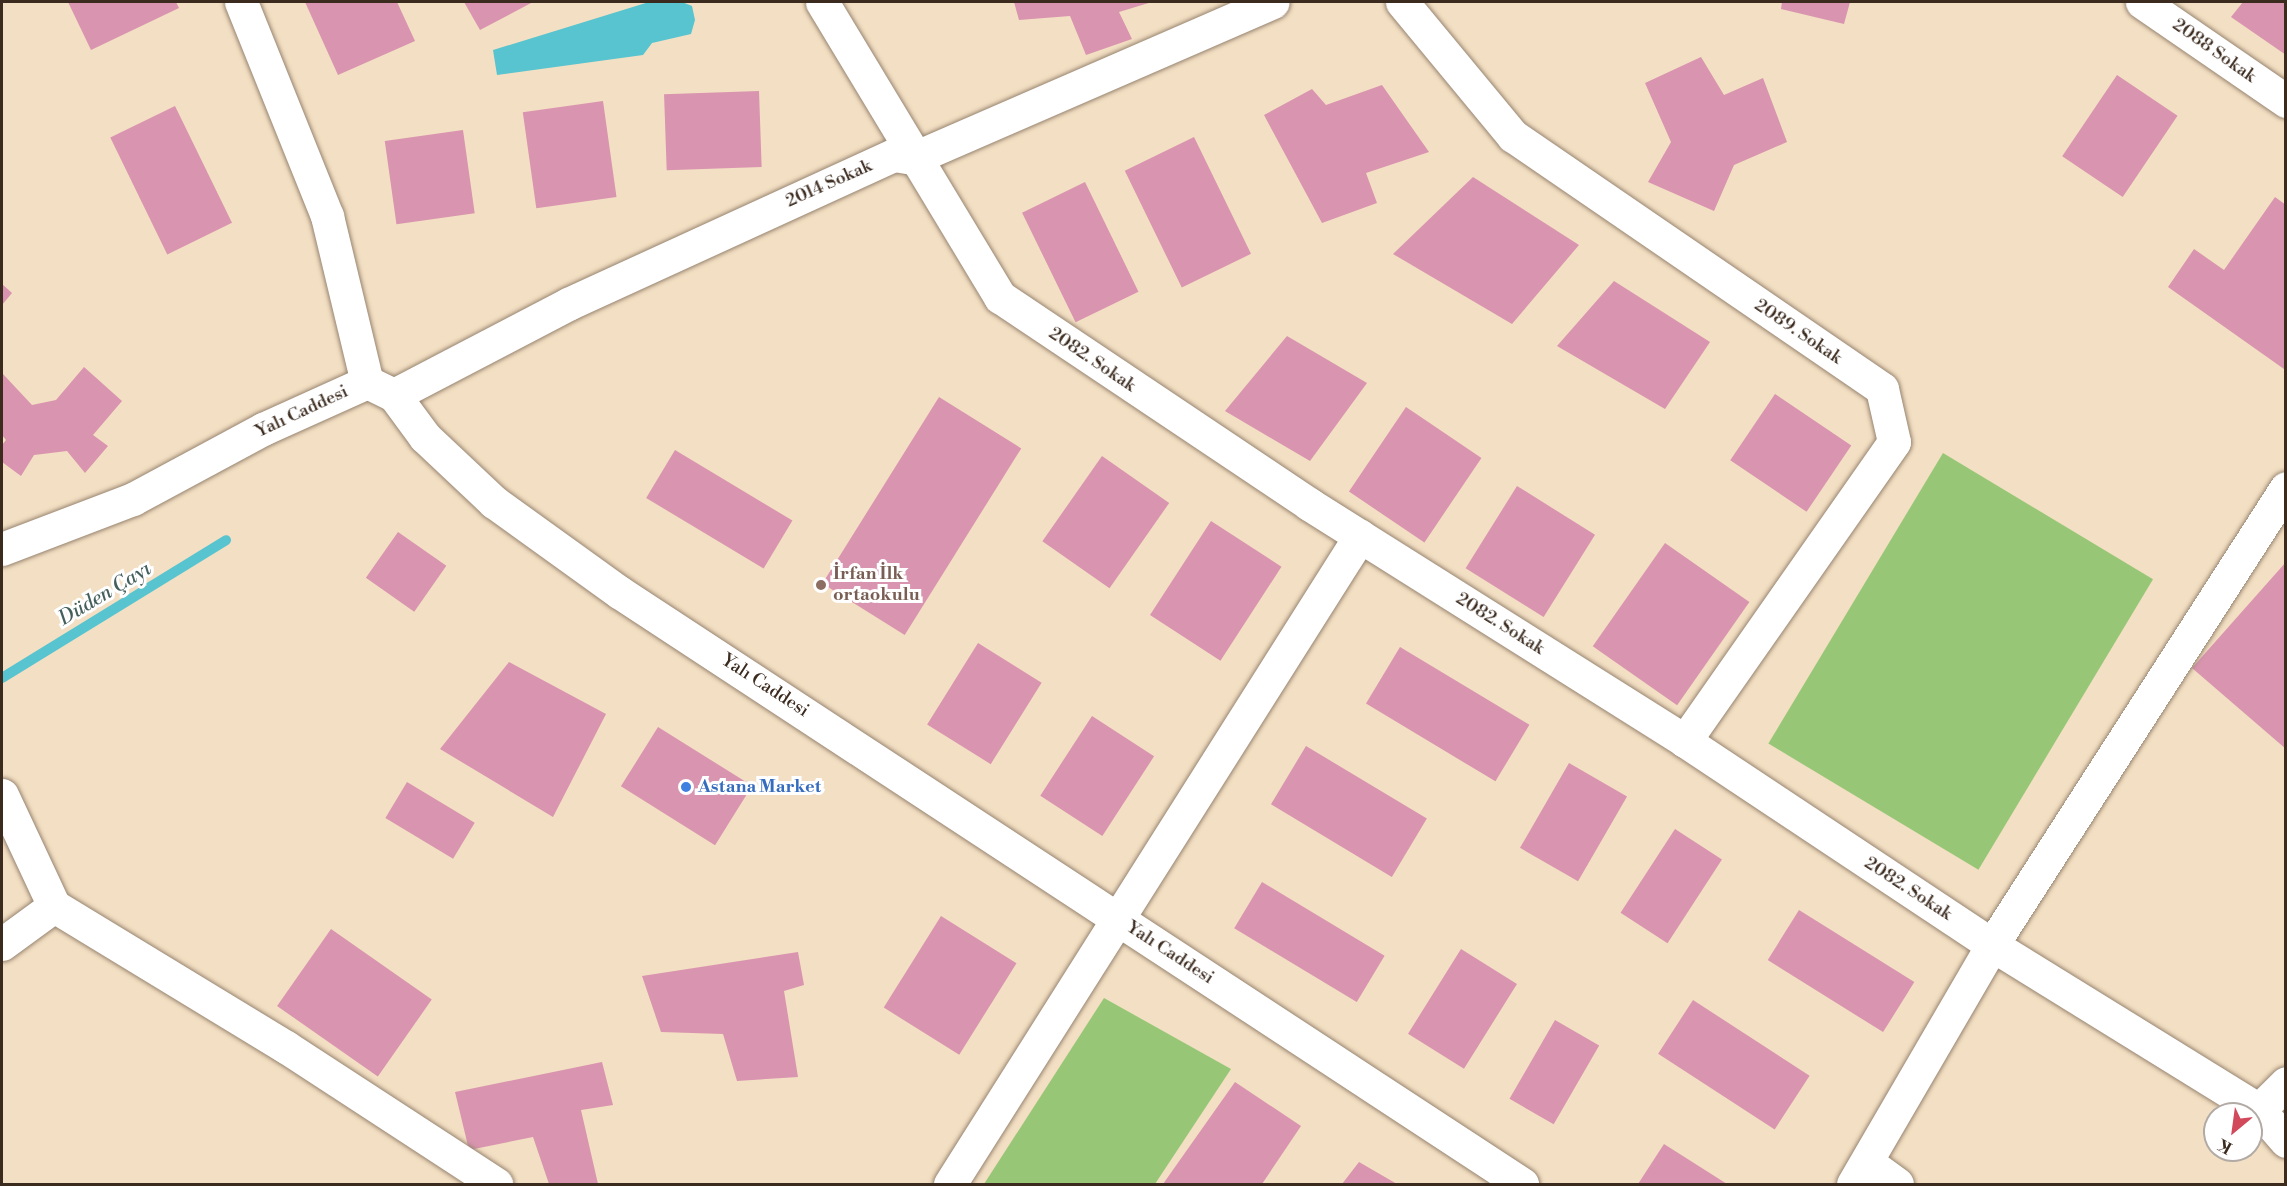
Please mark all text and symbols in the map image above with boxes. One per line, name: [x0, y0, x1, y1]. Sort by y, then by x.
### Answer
street label: 2088 Sokak: [2168, 14, 2260, 88]
street label: 2014 Sokak: [783, 155, 875, 213]
street label: 2089. Sokak: [1750, 295, 1846, 369]
street label: 2082. Sokak: [1044, 323, 1140, 397]
street label: Yalı Caddesi: [252, 381, 352, 443]
water label: Düden Çayı: [54, 557, 156, 631]
place label: İrfan İlk ortaokulu: [833, 564, 920, 606]
marker: İrfan İlk ortaokulu: [814, 578, 828, 592]
street label: 2082. Sokak: [1452, 588, 1548, 660]
street label: Yalı Caddesi: [717, 650, 813, 722]
place label: Astana Market: [698, 776, 821, 798]
marker: Astana Market: [679, 780, 693, 794]
street label: 2082. Sokak: [1860, 853, 1956, 925]
street label: Yalı Caddesi: [1122, 917, 1218, 989]
north arrow: [2203, 1102, 2263, 1162]
text: K: [2215, 1134, 2236, 1158]

